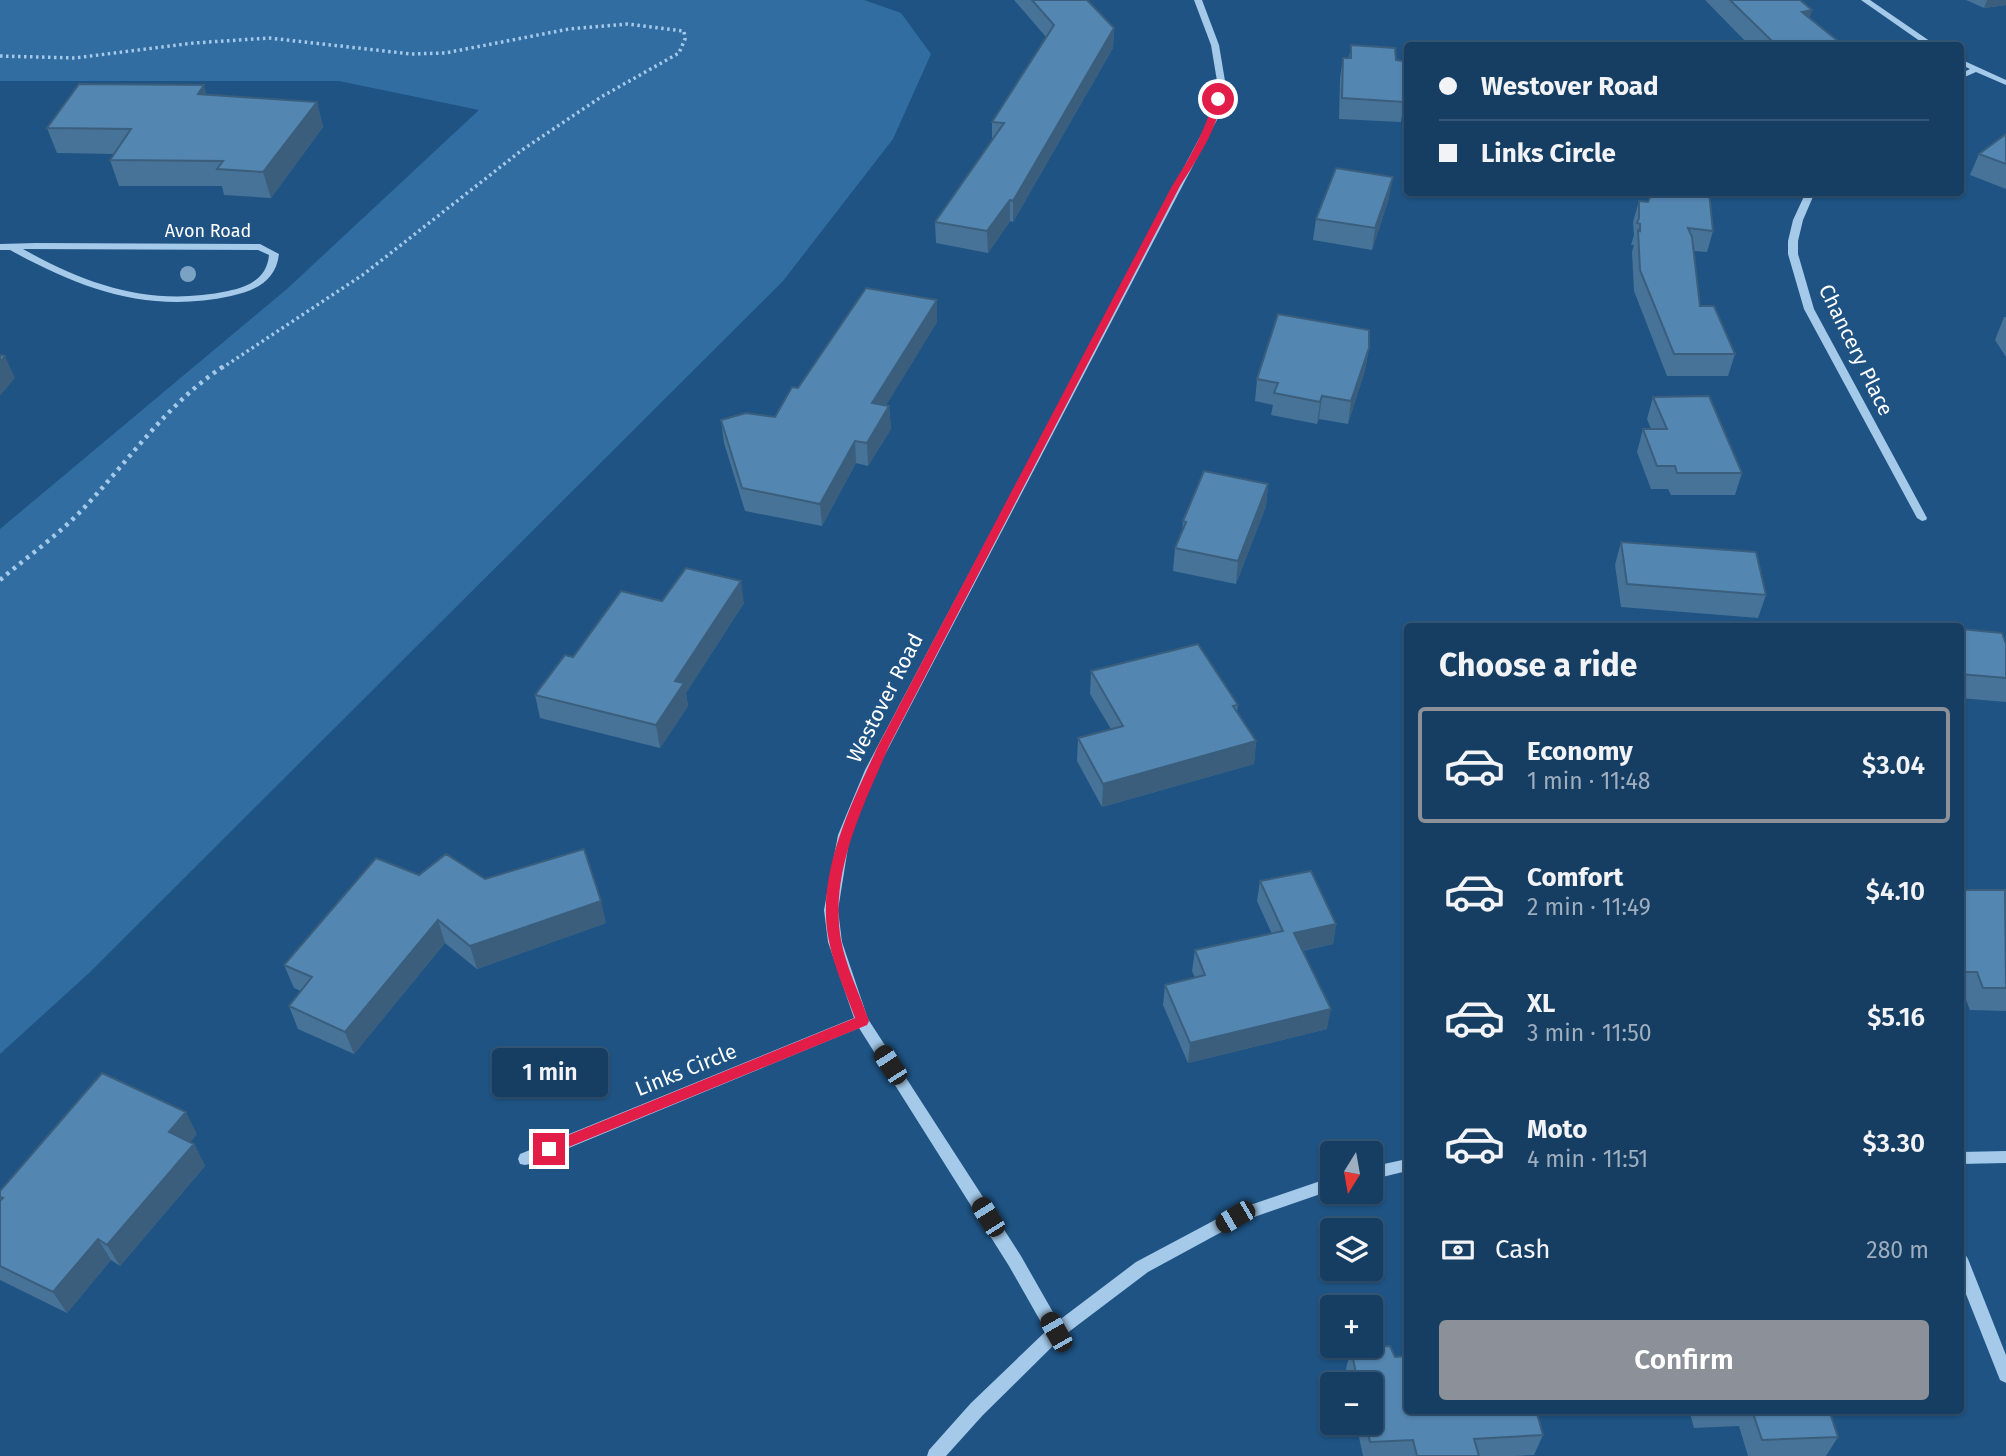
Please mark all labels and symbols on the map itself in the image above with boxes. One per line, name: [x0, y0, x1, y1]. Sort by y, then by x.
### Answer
route start: [1202, 83, 1234, 115]
street label: Avon Road: [165, 220, 251, 242]
street label: Chancery Place: [1813, 280, 1899, 420]
street label: Westover Road: [841, 629, 929, 767]
street label: Links Circle: [631, 1038, 741, 1102]
car: [870, 1042, 911, 1088]
callout: 1 min: [491, 1048, 607, 1096]
route end: [533, 1133, 565, 1165]
north arrow: [1320, 1141, 1382, 1204]
car: [968, 1194, 1009, 1240]
car: [1212, 1197, 1259, 1237]
car: [1037, 1309, 1076, 1355]

